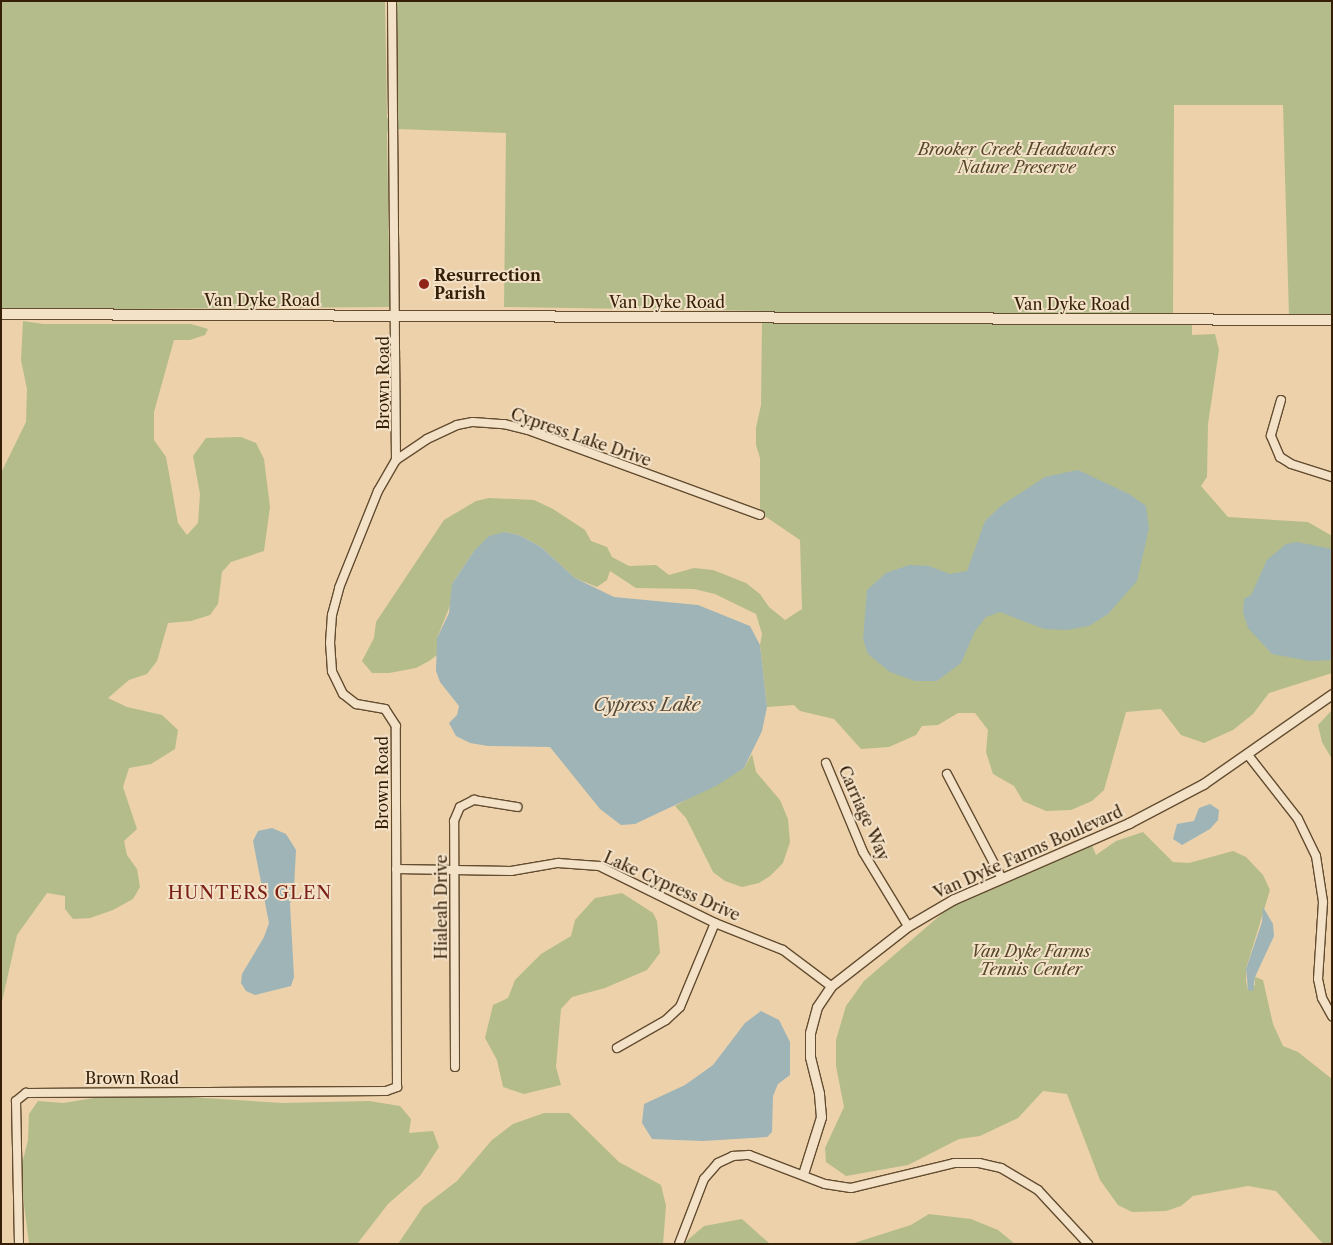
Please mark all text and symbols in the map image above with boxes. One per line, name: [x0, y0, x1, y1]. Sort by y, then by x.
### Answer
park label: Brooker Creek Headwaters Nature Preserve: [918, 139, 1116, 177]
place label: Resurrection Parish: [434, 265, 541, 303]
marker: Resurrection Parish: [418, 278, 430, 290]
street label: Van Dyke Road: [204, 290, 320, 310]
street label: Van Dyke Road: [609, 292, 725, 312]
street label: Van Dyke Road: [1014, 294, 1130, 314]
street label: Brown Road: [373, 336, 393, 430]
street label: Cypress Lake Drive: [508, 404, 654, 470]
water label: Cypress Lake: [594, 694, 700, 716]
street label: Brown Road: [372, 736, 392, 830]
street label: Carriage Way: [834, 762, 894, 864]
street label: Van Dyke Farms Boulevard: [931, 802, 1125, 902]
street label: Lake Cypress Drive: [601, 847, 743, 925]
street label: Hialeah Drive: [431, 854, 451, 960]
district label: HUNTERS GLEN: [166, 882, 334, 904]
park label: Van Dyke Farms Tennis Center: [971, 941, 1091, 979]
street label: Brown Road: [85, 1068, 179, 1088]

